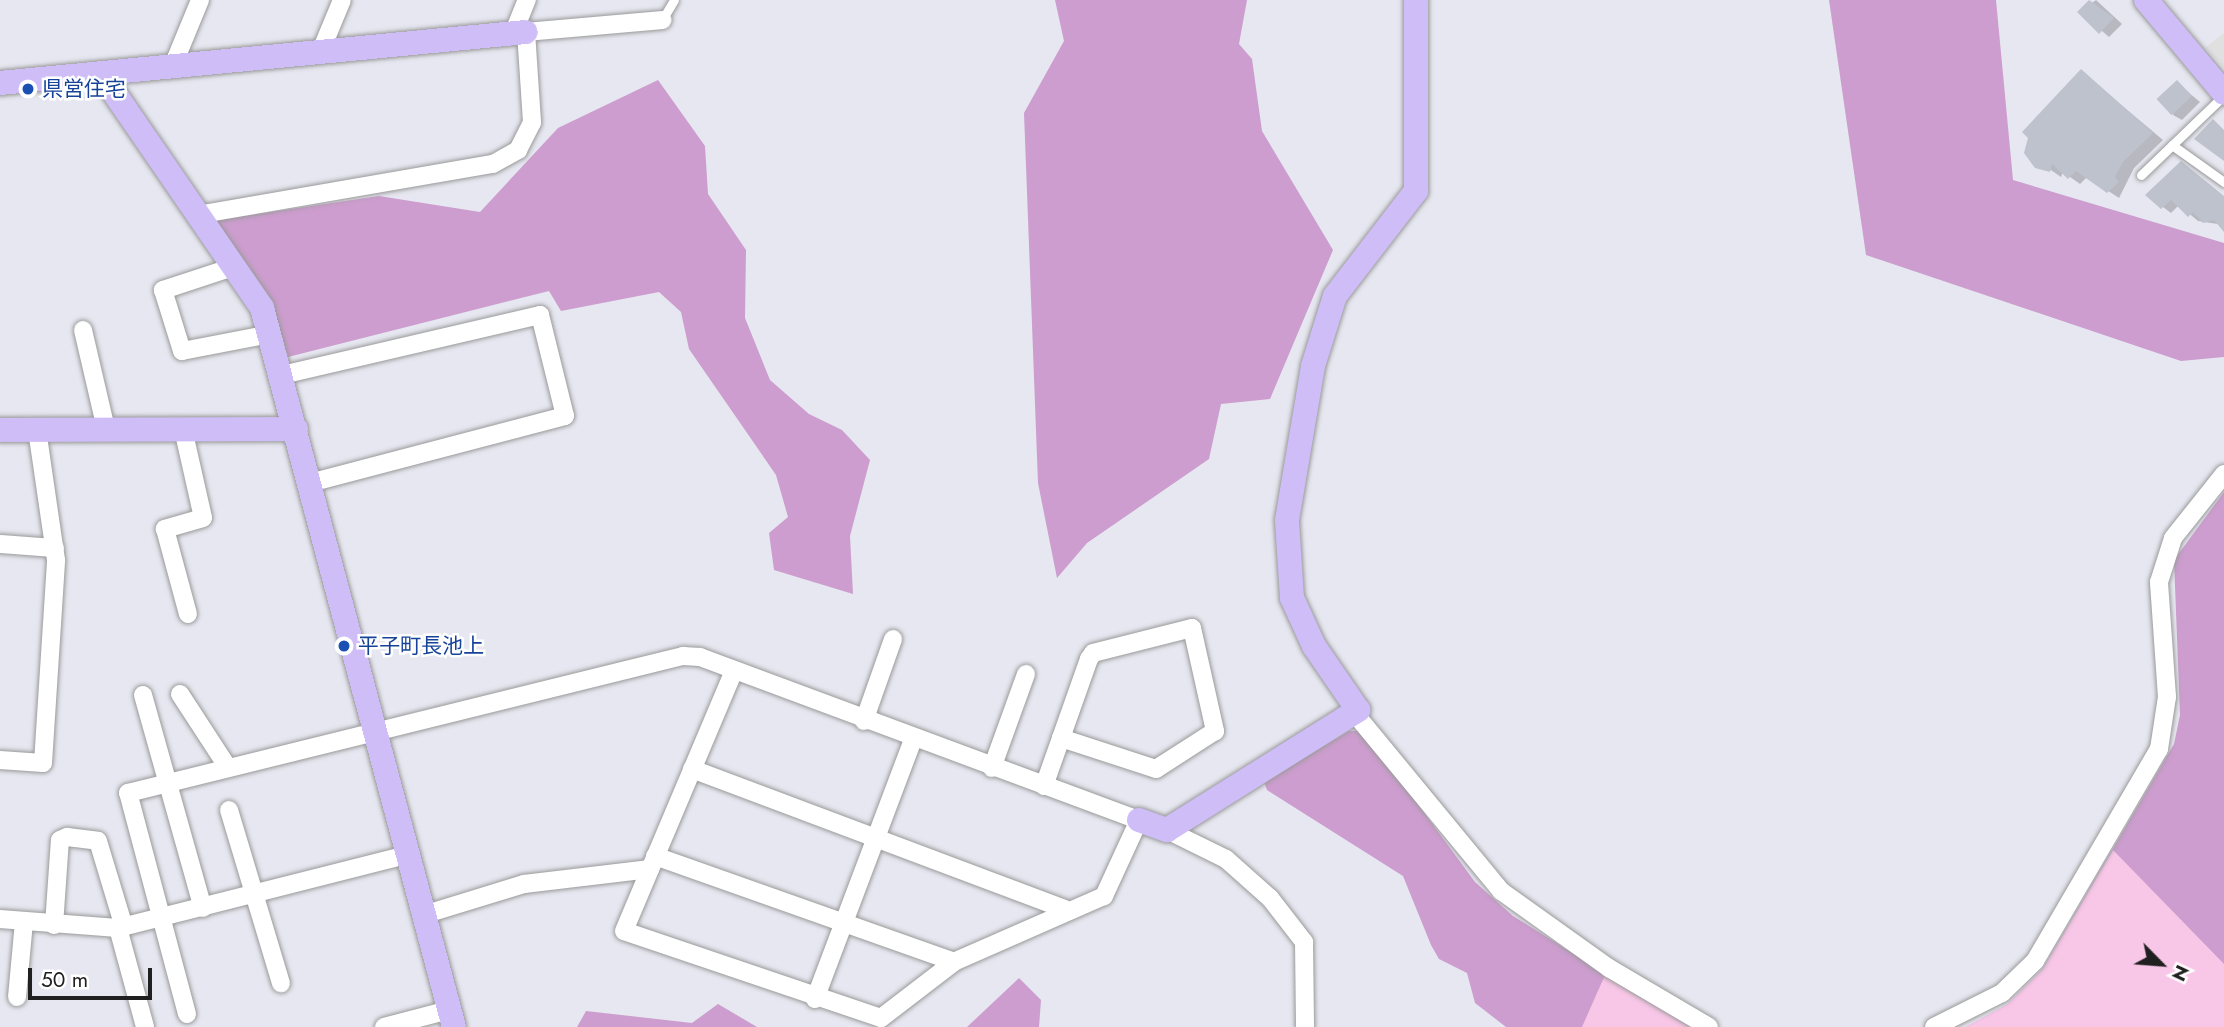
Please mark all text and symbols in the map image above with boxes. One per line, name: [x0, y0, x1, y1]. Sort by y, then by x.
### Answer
place label: 県営住宅: [42, 76, 126, 102]
marker: 県営住宅: [20, 81, 36, 97]
place label: 平子町長池上: [358, 633, 484, 659]
marker: 平子町長池上: [336, 638, 352, 654]
north arrow: [2126, 929, 2196, 999]
scale bar: [32, 954, 156, 998]
text: N: [2165, 961, 2196, 986]
text: 50 m: [41, 965, 88, 995]

